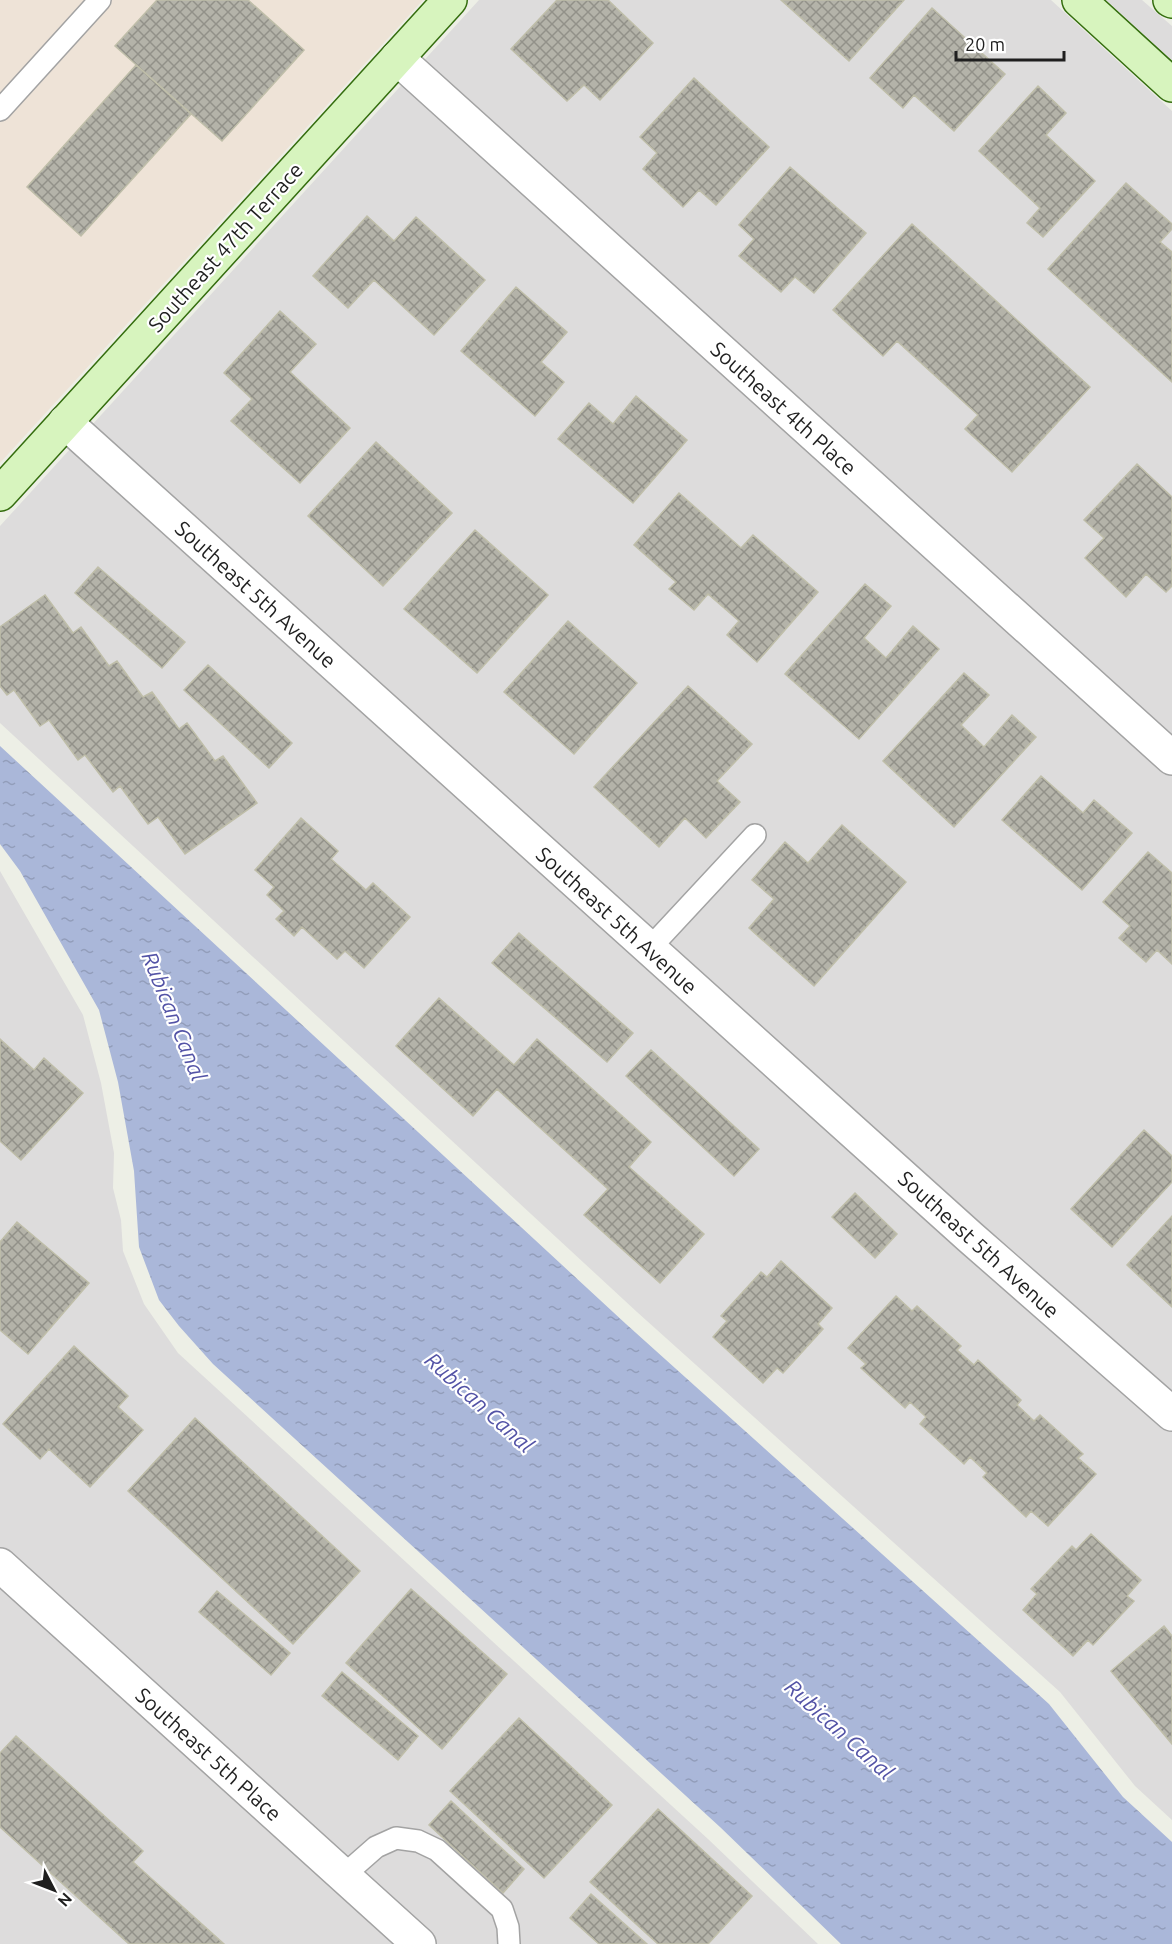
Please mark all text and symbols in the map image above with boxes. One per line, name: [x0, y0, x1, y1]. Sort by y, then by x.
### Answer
scale bar: [956, 24, 1064, 62]
text: 20 m: [965, 34, 1005, 54]
street label: Southeast 47th Terrace: [143, 158, 307, 336]
street label: Southeast 4th Place: [706, 336, 862, 480]
street label: Southeast 5th Avenue: [171, 516, 341, 672]
street label: Southeast 5th Avenue: [532, 842, 702, 998]
water label: Rubican Canal: [138, 948, 212, 1084]
street label: Southeast 5th Avenue: [894, 1166, 1064, 1322]
water label: Rubican Canal: [421, 1347, 539, 1457]
water label: Rubican Canal: [781, 1674, 899, 1784]
street label: Southeast 5th Place: [131, 1682, 287, 1826]
north arrow: [24, 1860, 84, 1920]
text: N: [54, 1890, 76, 1910]

